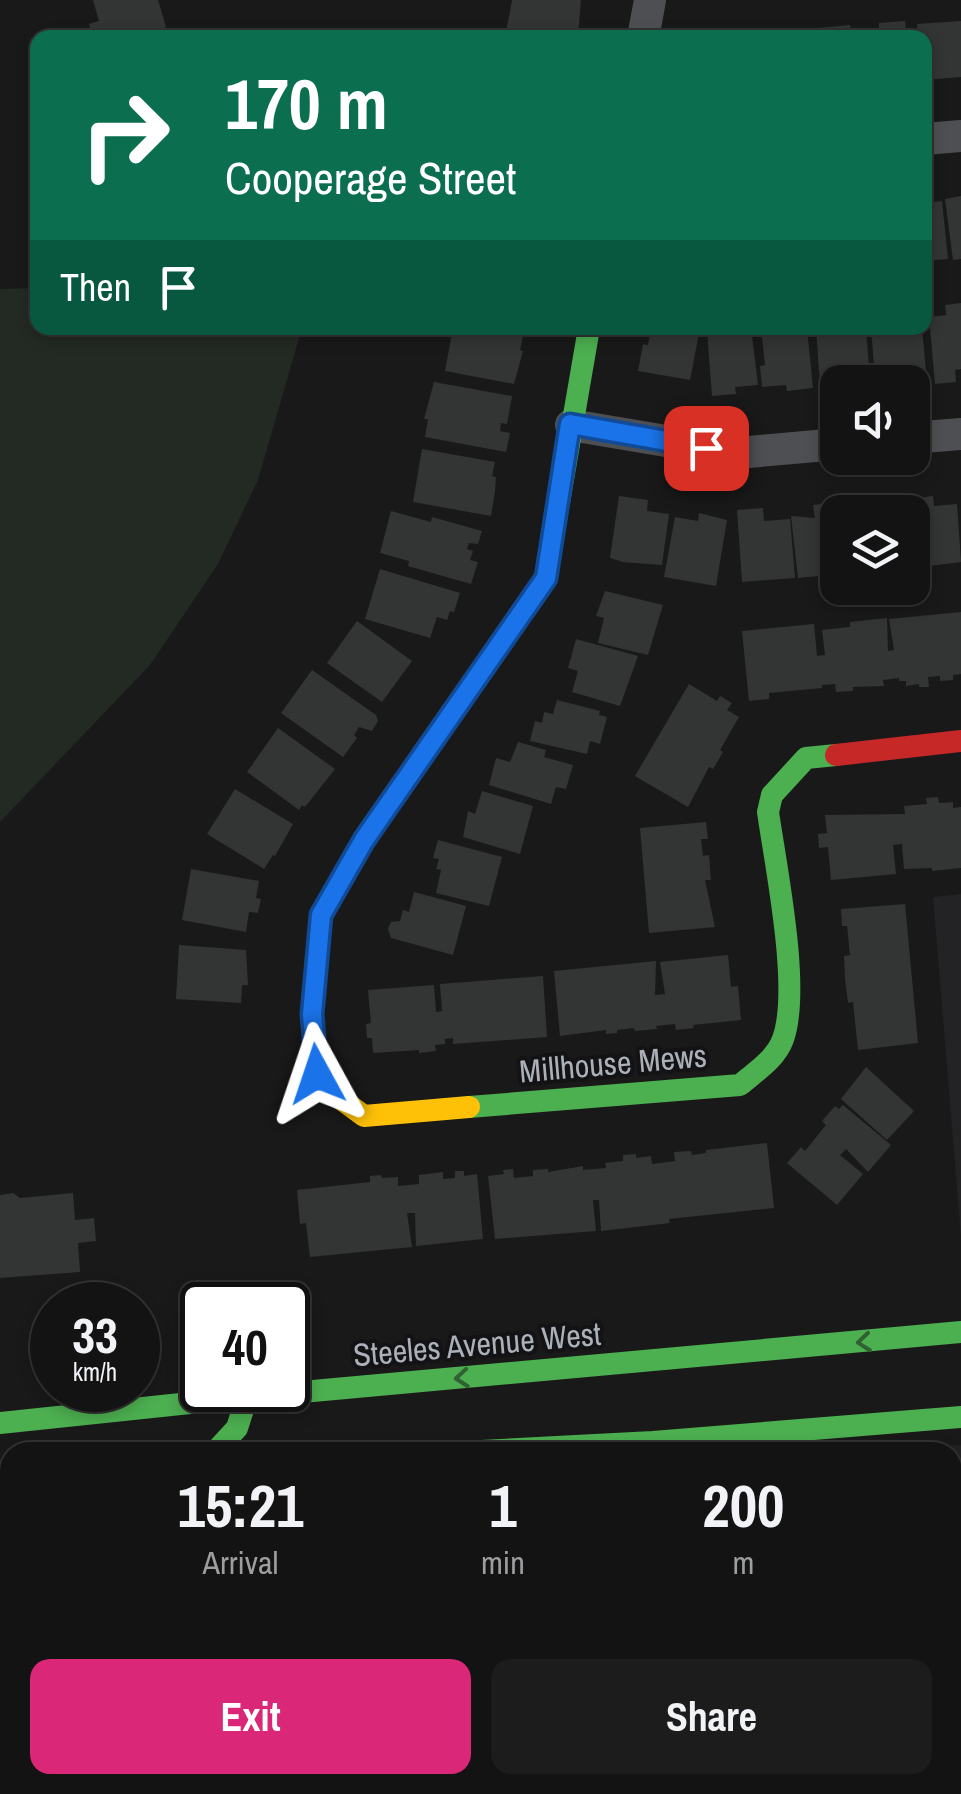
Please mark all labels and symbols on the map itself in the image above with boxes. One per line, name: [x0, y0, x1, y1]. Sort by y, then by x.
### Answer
pin: [664, 406, 749, 491]
position arrow: [265, 1022, 369, 1126]
street label: Millhouse Mews: [517, 1033, 709, 1093]
speed limit sign: 40: [180, 1282, 310, 1412]
street label: Steeles Avenue West: [351, 1312, 603, 1376]
one-way arrow: [856, 1331, 872, 1352]
one-way arrow: [454, 1367, 470, 1388]

